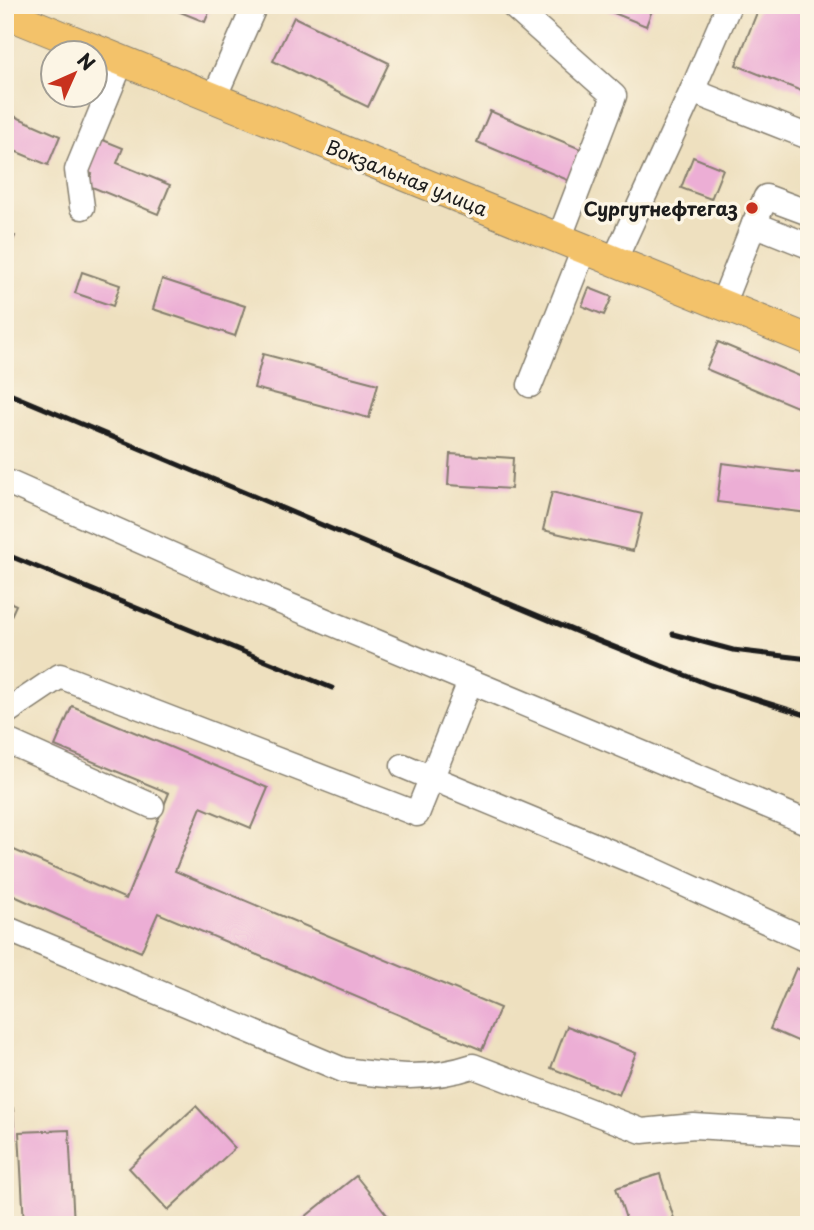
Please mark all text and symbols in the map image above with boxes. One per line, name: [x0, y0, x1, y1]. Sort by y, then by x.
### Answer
north arrow: [38, 38, 108, 108]
text: N: [72, 46, 102, 76]
street label: Вокзальная улица: [322, 132, 492, 222]
place label: Сургутнефтегаз: [583, 194, 738, 222]
marker: Сургутнефтегаз: [744, 200, 760, 216]

